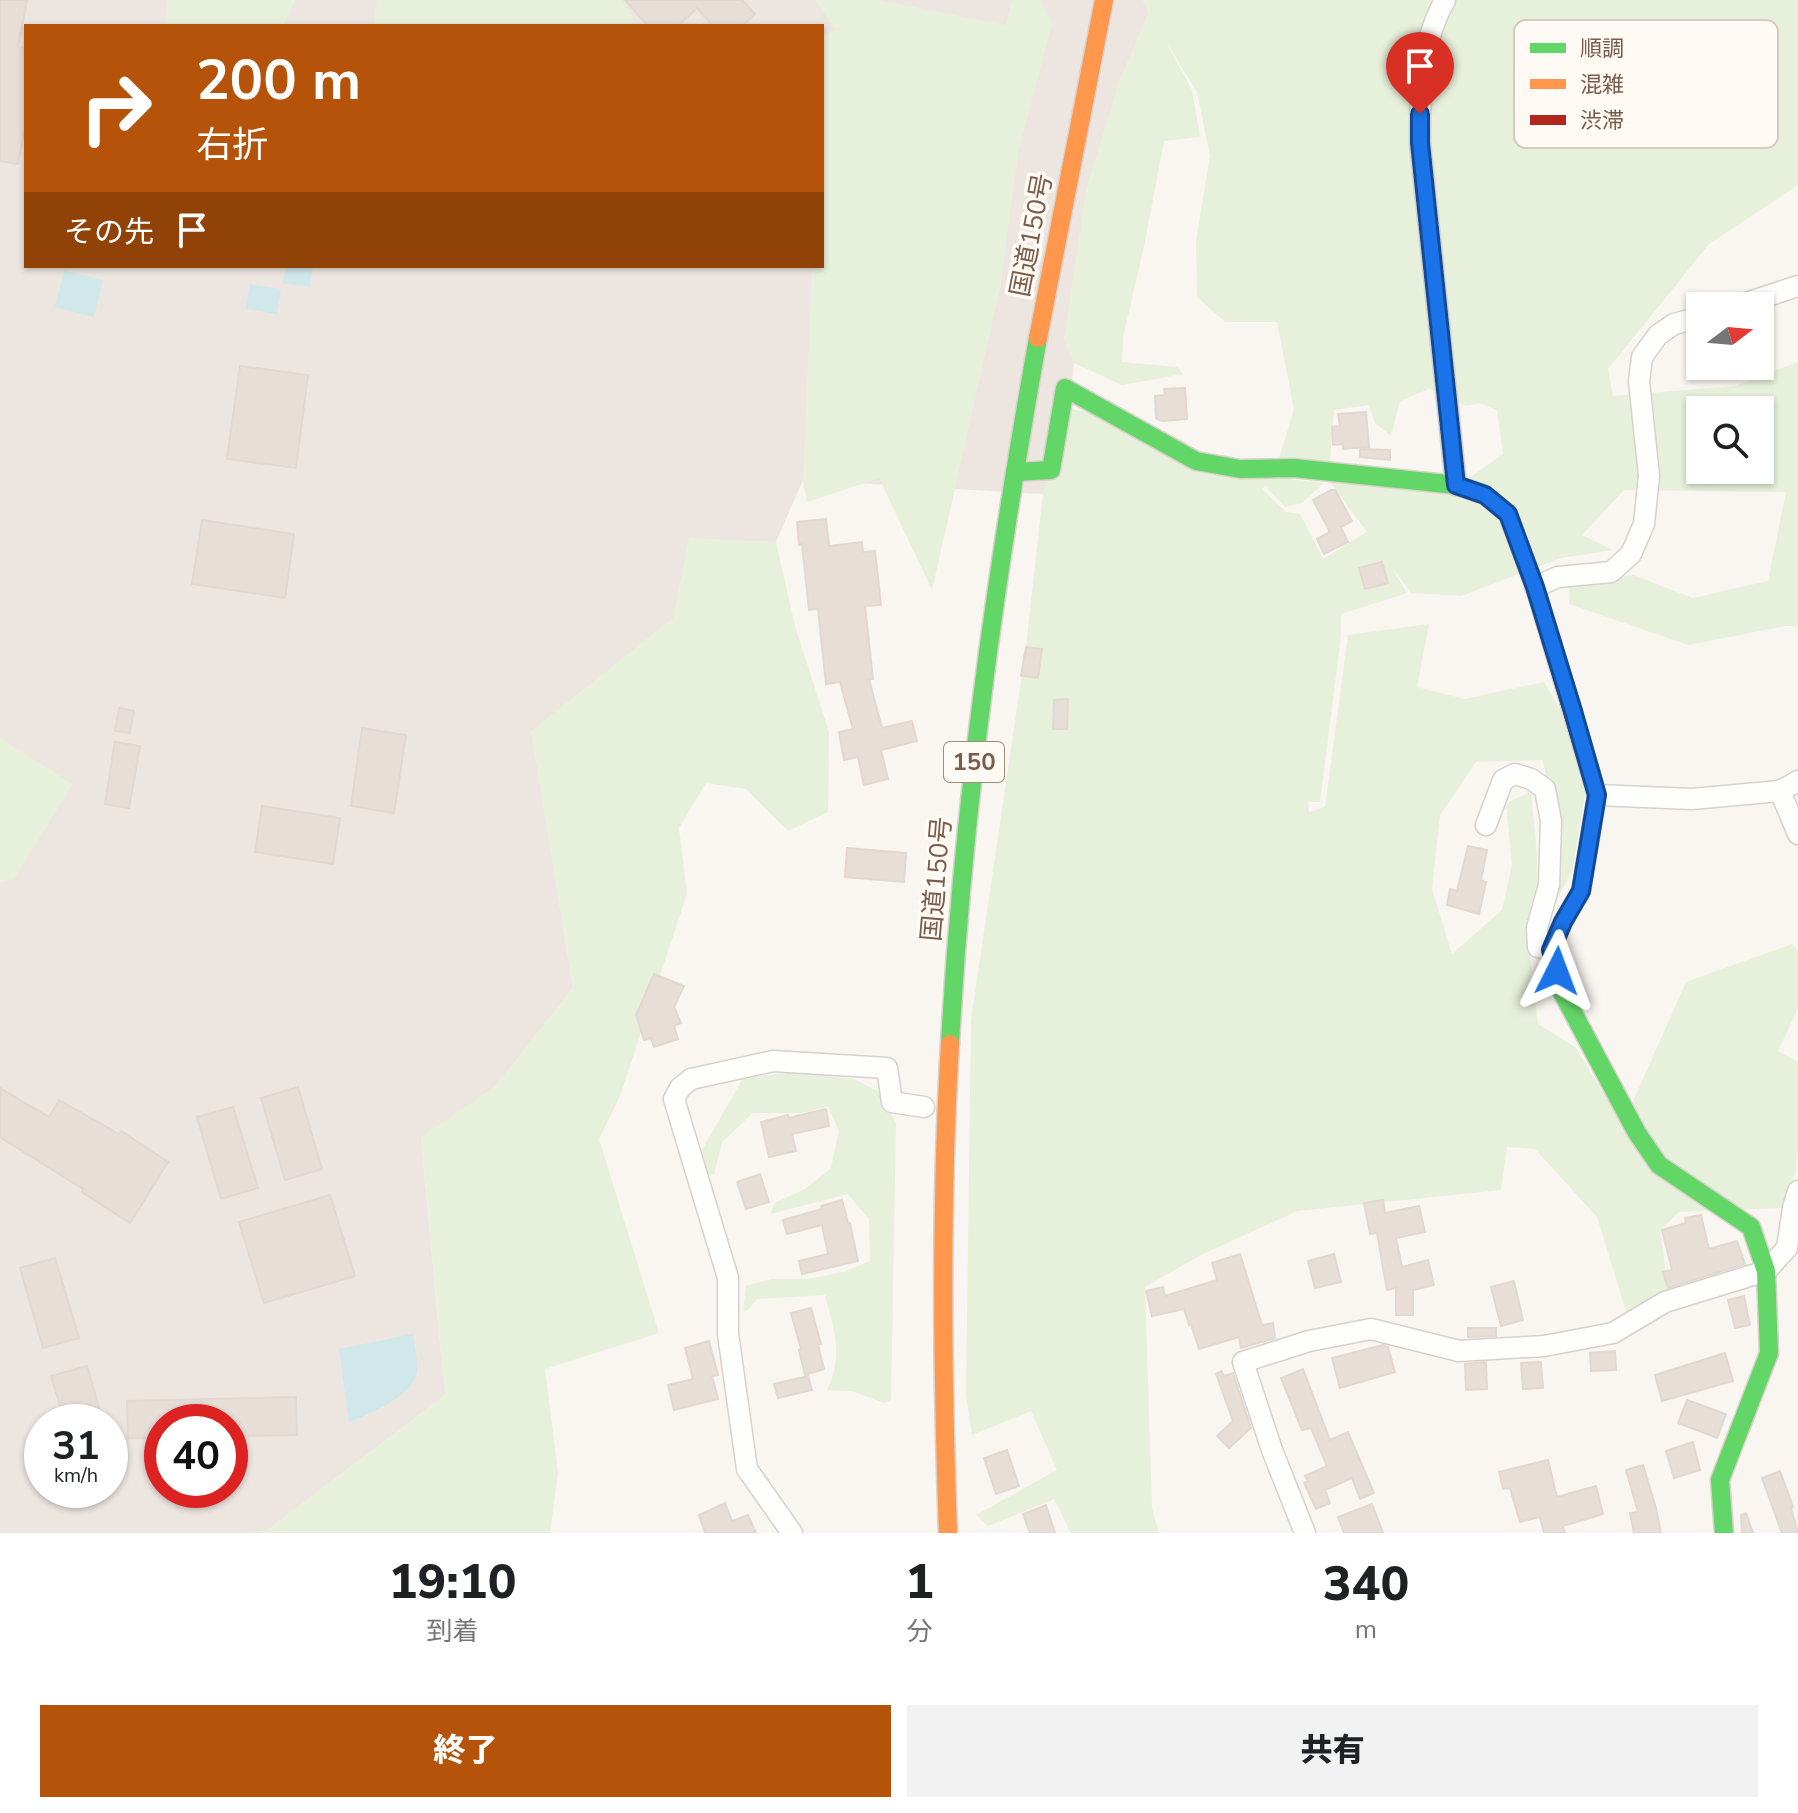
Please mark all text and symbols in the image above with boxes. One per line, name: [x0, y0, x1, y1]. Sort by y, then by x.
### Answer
legend: [1514, 20, 1778, 148]
pin: [1386, 32, 1454, 114]
text: 順調: [1580, 34, 1624, 64]
text: 200 m: [196, 42, 361, 119]
icon: arrive: [1398, 44, 1442, 88]
icon: right: [64, 56, 168, 160]
text: 混雑: [1580, 70, 1624, 100]
text: 渋滞: [1580, 106, 1624, 136]
text: 右折: [196, 121, 268, 170]
street label: 国道150号: [1002, 170, 1061, 300]
icon: arrive: [170, 208, 214, 252]
text: その先: [64, 212, 154, 253]
north arrow: [1686, 292, 1774, 380]
map controls: [1686, 292, 1774, 484]
button: search: [1686, 396, 1774, 484]
road number: 150: [944, 742, 1004, 782]
street label: 国道150号: [914, 815, 959, 943]
position arrow: [1515, 929, 1599, 1013]
speed limit sign: 40: [144, 1404, 248, 1508]
text: 31: [52, 1419, 100, 1473]
text: km/h: [54, 1462, 98, 1489]
text: 19:10: [389, 1549, 516, 1615]
text: 1: [905, 1549, 934, 1615]
text: 340: [1323, 1551, 1409, 1617]
text: m: [1355, 1612, 1377, 1647]
text: 到着: [427, 1614, 479, 1649]
text: 分: [907, 1614, 933, 1649]
button: 終了: [40, 1705, 891, 1797]
button: 共有: [907, 1705, 1758, 1797]

